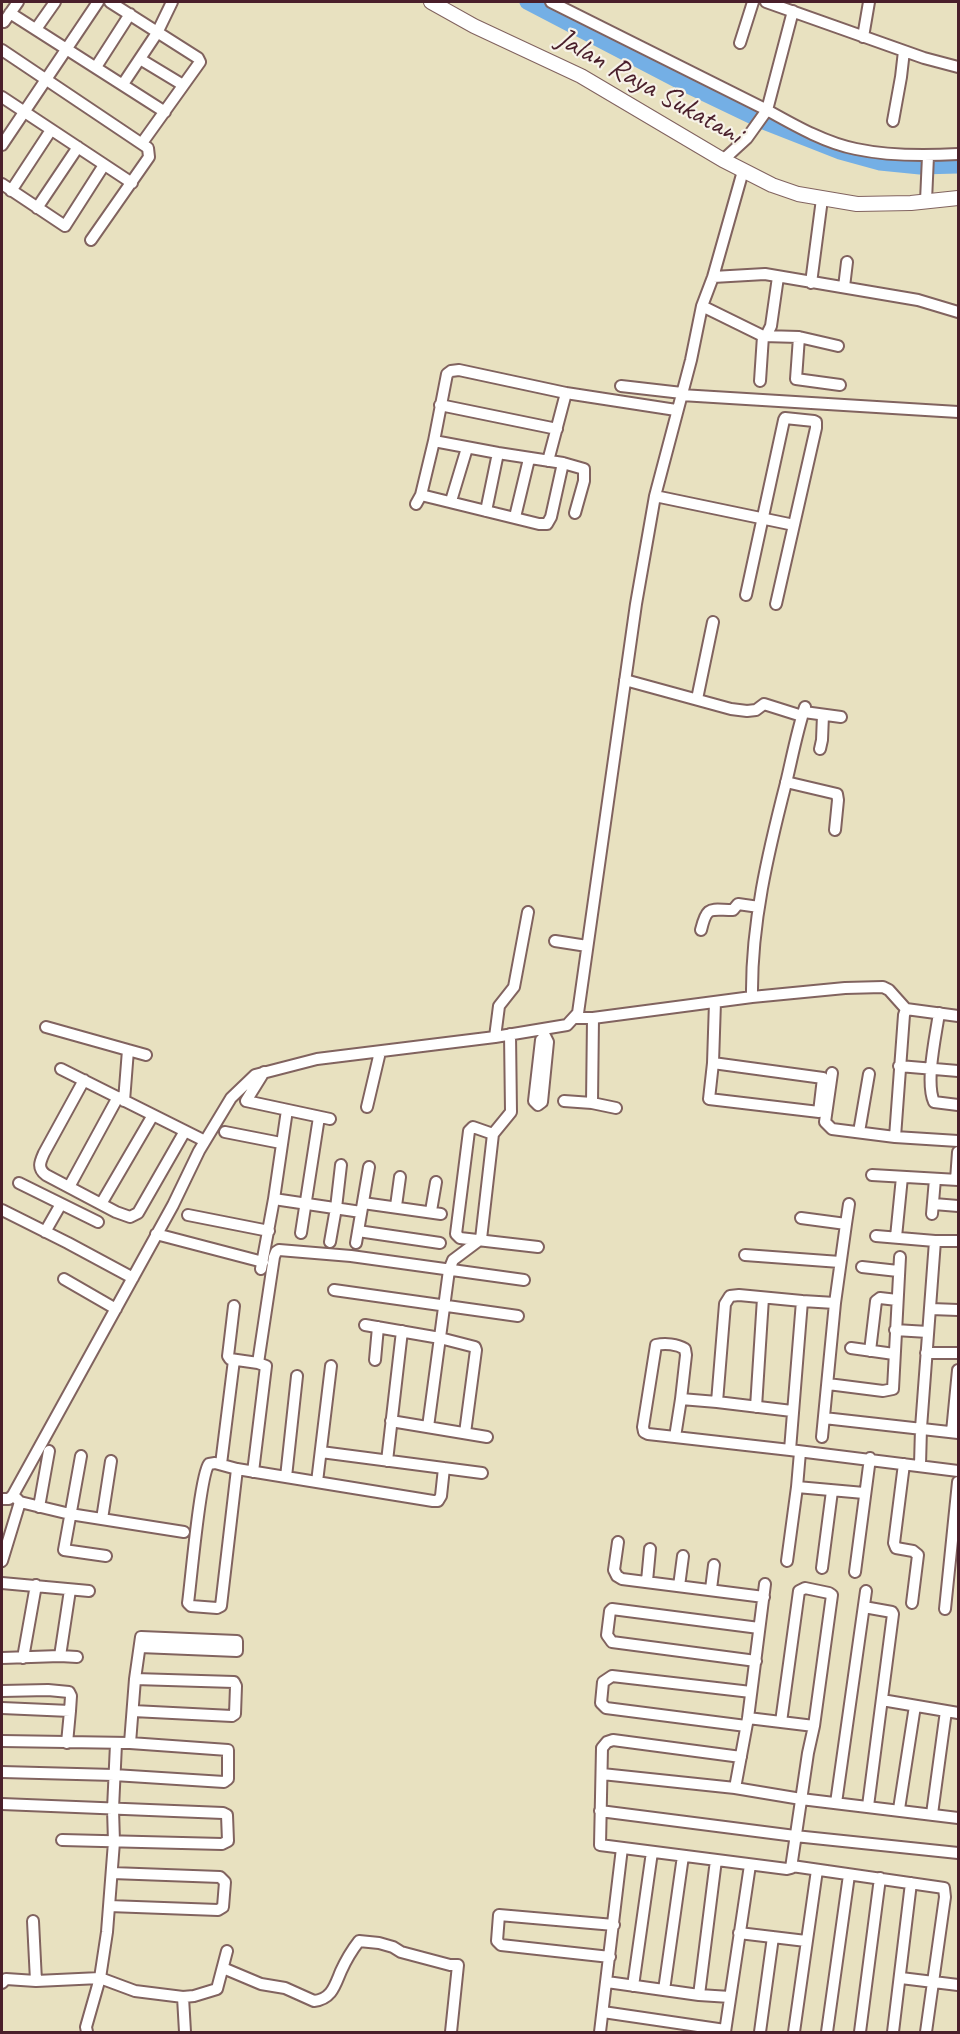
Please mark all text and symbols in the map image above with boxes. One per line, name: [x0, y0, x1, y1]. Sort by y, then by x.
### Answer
street label: Jalan Raya Sukatani: [550, 21, 748, 153]

